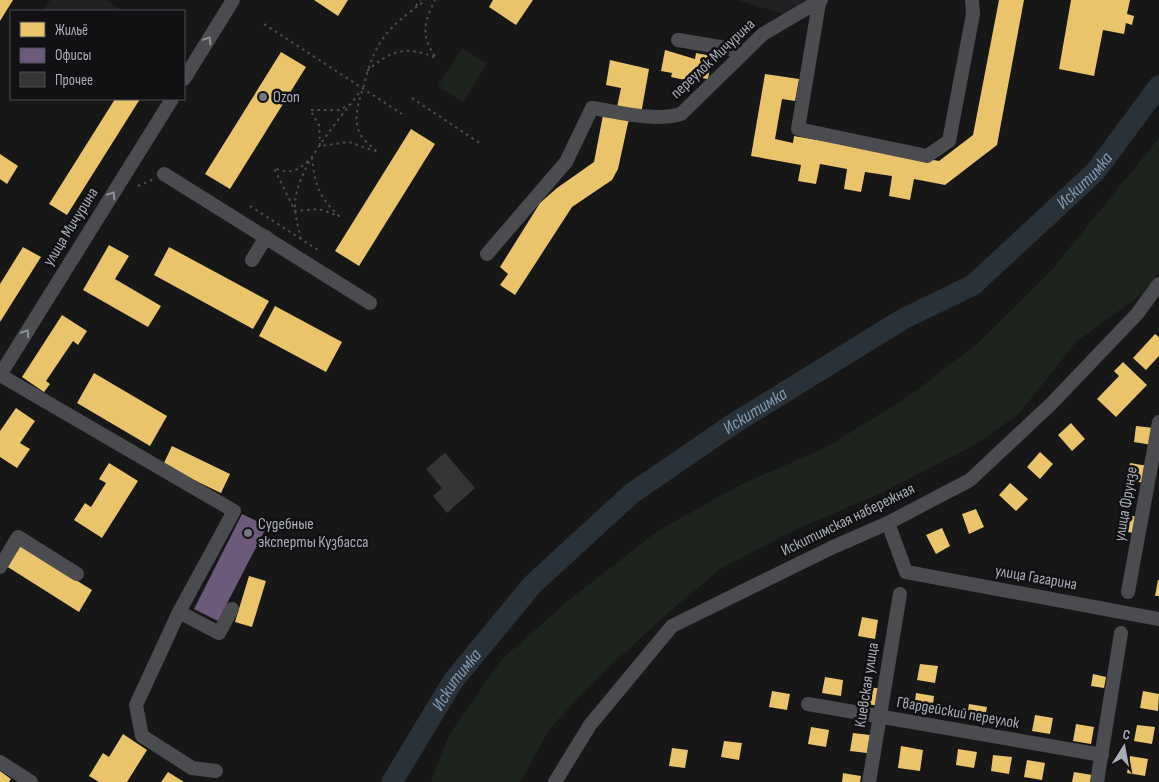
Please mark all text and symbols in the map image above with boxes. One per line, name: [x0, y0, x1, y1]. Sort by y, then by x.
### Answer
legend: [10, 10, 185, 100]
street label: переулок Мичурина: [667, 15, 759, 103]
text: Жильё: [55, 21, 88, 40]
one-way arrow: [202, 36, 212, 45]
text: Офисы: [55, 46, 91, 65]
text: Прочее: [55, 71, 93, 90]
place label: Ozon: [273, 88, 300, 107]
marker: Ozon: [257, 91, 269, 103]
water label: Искитимка: [1052, 147, 1117, 213]
street label: улица Мичурина: [39, 184, 103, 270]
one-way arrow: [105, 192, 115, 201]
one-way arrow: [19, 330, 29, 339]
water label: Искитимка: [719, 383, 791, 438]
street label: улица Фрунзе: [1110, 465, 1142, 543]
street label: Искитимская набережная: [778, 479, 918, 561]
place label: Судебные эксперты Кузбасса: [258, 515, 369, 552]
marker: Судебные эксперты Кузбасса: [242, 527, 254, 539]
street label: улица Гагарина: [994, 561, 1078, 595]
street label: Киевская улица: [851, 641, 883, 729]
water label: Искитимка: [427, 644, 486, 714]
street label: Гвардейский переулок: [895, 693, 1022, 733]
north arrow: [1099, 722, 1149, 772]
text: С: [1121, 726, 1132, 744]

